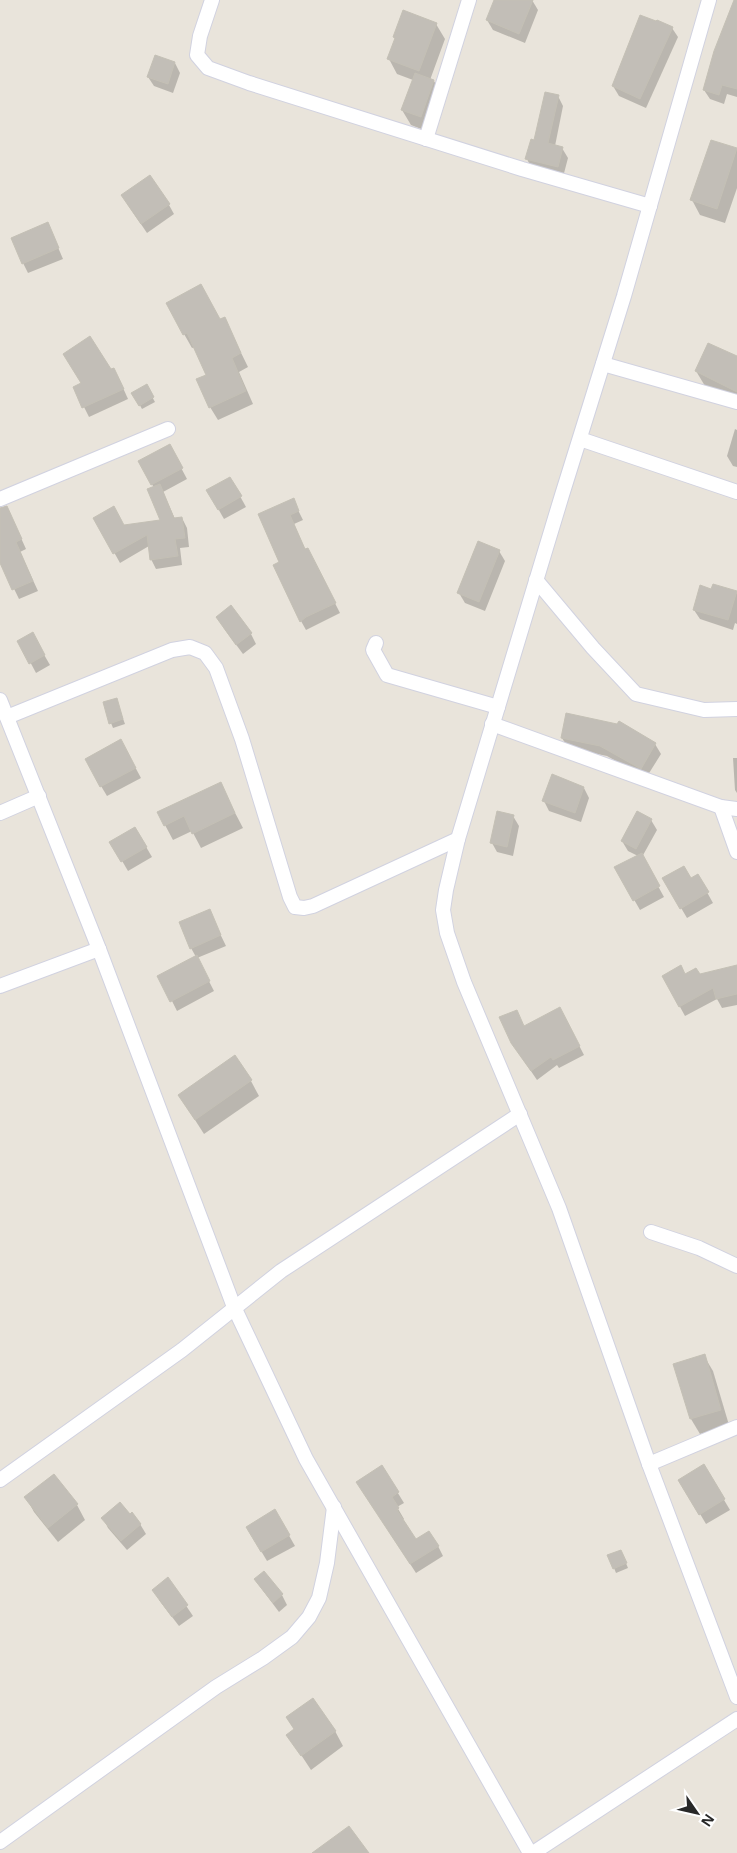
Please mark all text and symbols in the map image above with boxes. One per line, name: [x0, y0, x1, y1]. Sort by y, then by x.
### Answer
north arrow: [672, 1788, 722, 1838]
text: N: [697, 1811, 719, 1831]

